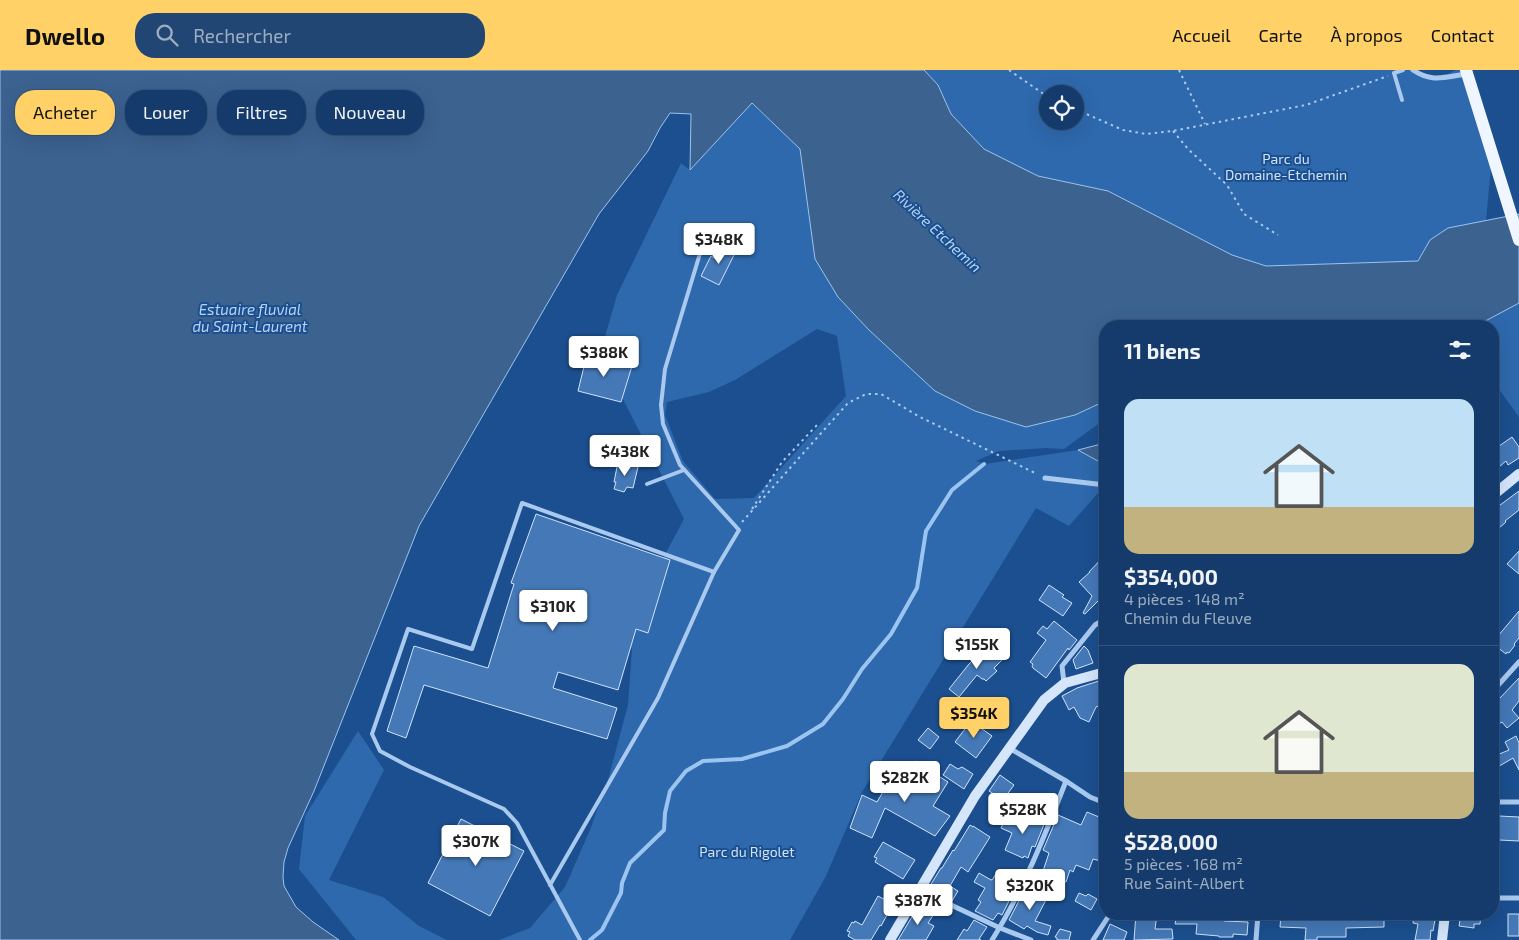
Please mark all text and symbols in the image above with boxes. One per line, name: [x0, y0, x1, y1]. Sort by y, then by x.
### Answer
search box: [135, 13, 485, 58]
text: Dwello: [25, 21, 105, 50]
icon: search: [153, 21, 181, 49]
text: Rechercher: [193, 24, 291, 47]
text: Accueil: [1172, 24, 1231, 46]
text: Carte: [1259, 24, 1302, 46]
text: À propos: [1330, 24, 1403, 46]
text: Contact: [1431, 24, 1494, 46]
map controls: [1039, 85, 1084, 130]
button: locate: [1039, 85, 1084, 130]
chip: Acheter: [15, 90, 115, 135]
chip: Louer: [125, 90, 207, 135]
chip: Filtres: [217, 90, 306, 135]
chip: Nouveau: [316, 90, 424, 135]
park label: Parc du Domaine-Etchemin: [1225, 150, 1347, 183]
water label: Rivière Etchemin: [890, 185, 985, 276]
pin: $348K: [684, 222, 754, 265]
text: $348K: [695, 229, 743, 248]
water label: Estuaire fluvial du Saint-Laurent: [192, 300, 308, 335]
pin: $388K: [569, 336, 639, 378]
icon: filters: [1446, 336, 1474, 364]
text: 11 biens: [1124, 338, 1201, 363]
text: $388K: [580, 342, 628, 361]
icon: home: [1254, 431, 1344, 521]
pin: $438K: [590, 434, 660, 477]
text: $438K: [601, 441, 649, 460]
text: $354,000: [1124, 564, 1218, 589]
text: 4 pièces · 148 m²: [1124, 589, 1245, 608]
pin: $310K: [518, 590, 588, 632]
text: $310K: [530, 596, 576, 615]
text: Chemin du Fleuve: [1124, 608, 1252, 627]
pin: $155K: [942, 628, 1012, 670]
text: $155K: [955, 634, 999, 653]
pin: $354K: [939, 696, 1009, 739]
icon: home: [1254, 697, 1344, 787]
text: $354K: [950, 703, 998, 722]
pin: $282K: [870, 760, 940, 803]
text: $282K: [881, 767, 929, 786]
pin: $528K: [988, 792, 1058, 835]
text: $528K: [999, 799, 1047, 818]
pin: $307K: [441, 824, 511, 867]
text: $528,000: [1124, 829, 1218, 854]
text: $307K: [452, 831, 500, 850]
park label: Parc du Rigolet: [699, 843, 795, 860]
text: 5 pièces · 168 m²: [1124, 854, 1243, 873]
pin: $320K: [995, 868, 1065, 911]
text: Rue Saint-Albert: [1124, 873, 1244, 892]
text: $320K: [1006, 875, 1054, 894]
pin: $387K: [883, 884, 953, 926]
text: $387K: [895, 890, 941, 909]

